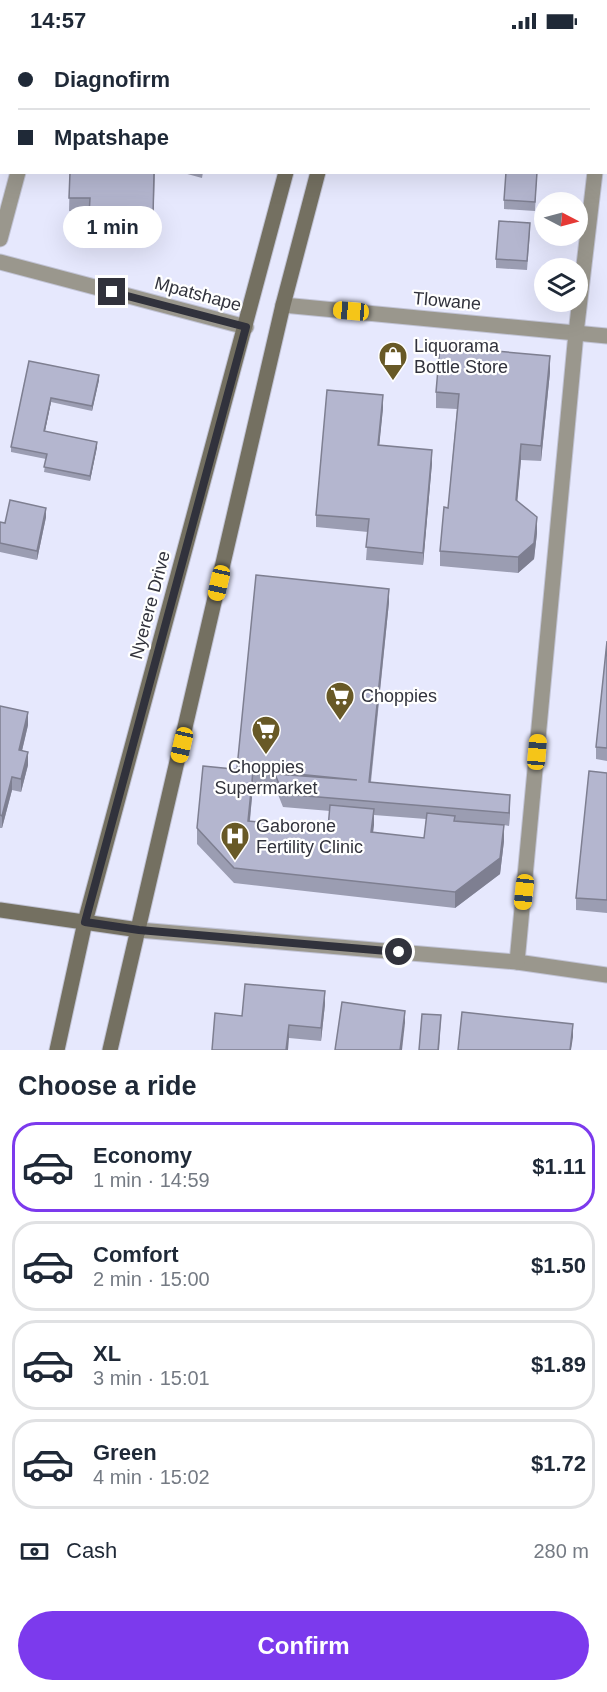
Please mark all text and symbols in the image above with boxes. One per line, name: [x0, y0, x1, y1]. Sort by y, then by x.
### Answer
text: 14:57: [30, 8, 86, 33]
text: Diagnofirm: [54, 67, 170, 92]
text: Mpatshape: [54, 125, 169, 150]
north arrow: [534, 192, 588, 246]
map controls: [534, 192, 588, 312]
callout: 1 min: [63, 205, 162, 247]
text: 1 min: [86, 216, 139, 238]
button: layers: [534, 258, 588, 312]
street label: Mpatshape: [152, 273, 244, 315]
route end: [98, 278, 125, 305]
street label: Tlowane: [412, 288, 482, 314]
car: [332, 300, 370, 322]
place label: Liquorama Bottle Store: [414, 336, 508, 377]
shop icon: Liquorama Bottle Store: [377, 340, 409, 382]
street label: Nyerere Drive: [126, 549, 174, 661]
car: [206, 563, 232, 603]
supermarket icon: Choppies: [324, 680, 356, 722]
place label: Choppies: [361, 686, 437, 706]
supermarket icon: Choppies Supermarket: [250, 714, 282, 756]
car: [169, 725, 195, 765]
car: [526, 733, 548, 771]
place label: Choppies Supermarket: [214, 757, 318, 798]
place label: Gaborone Fertility Clinic: [256, 816, 363, 857]
hospital icon: Gaborone Fertility Clinic: [219, 820, 251, 862]
car: [513, 873, 535, 911]
route start: [385, 938, 412, 965]
text: Choose a ride: [18, 1071, 197, 1101]
icon: car: [21, 1140, 75, 1194]
text: Economy: [93, 1143, 192, 1168]
text: $1.11: [532, 1154, 586, 1179]
text: 1 min · 14:59: [93, 1169, 210, 1191]
icon: car: [21, 1239, 75, 1293]
text: Comfort: [93, 1242, 179, 1267]
text: $1.50: [531, 1253, 586, 1278]
text: 2 min · 15:00: [93, 1268, 210, 1290]
icon: car: [21, 1338, 75, 1392]
text: XL: [93, 1341, 121, 1366]
text: $1.89: [531, 1352, 586, 1377]
text: 3 min · 15:01: [93, 1367, 210, 1389]
icon: car: [21, 1437, 75, 1491]
text: Green: [93, 1440, 157, 1465]
text: $1.72: [531, 1451, 586, 1476]
text: 4 min · 15:02: [93, 1466, 210, 1488]
icon: cash: [18, 1535, 51, 1568]
text: Cash: [66, 1538, 117, 1563]
text: 280 m: [533, 1540, 589, 1562]
button: Confirm: [18, 1611, 589, 1680]

